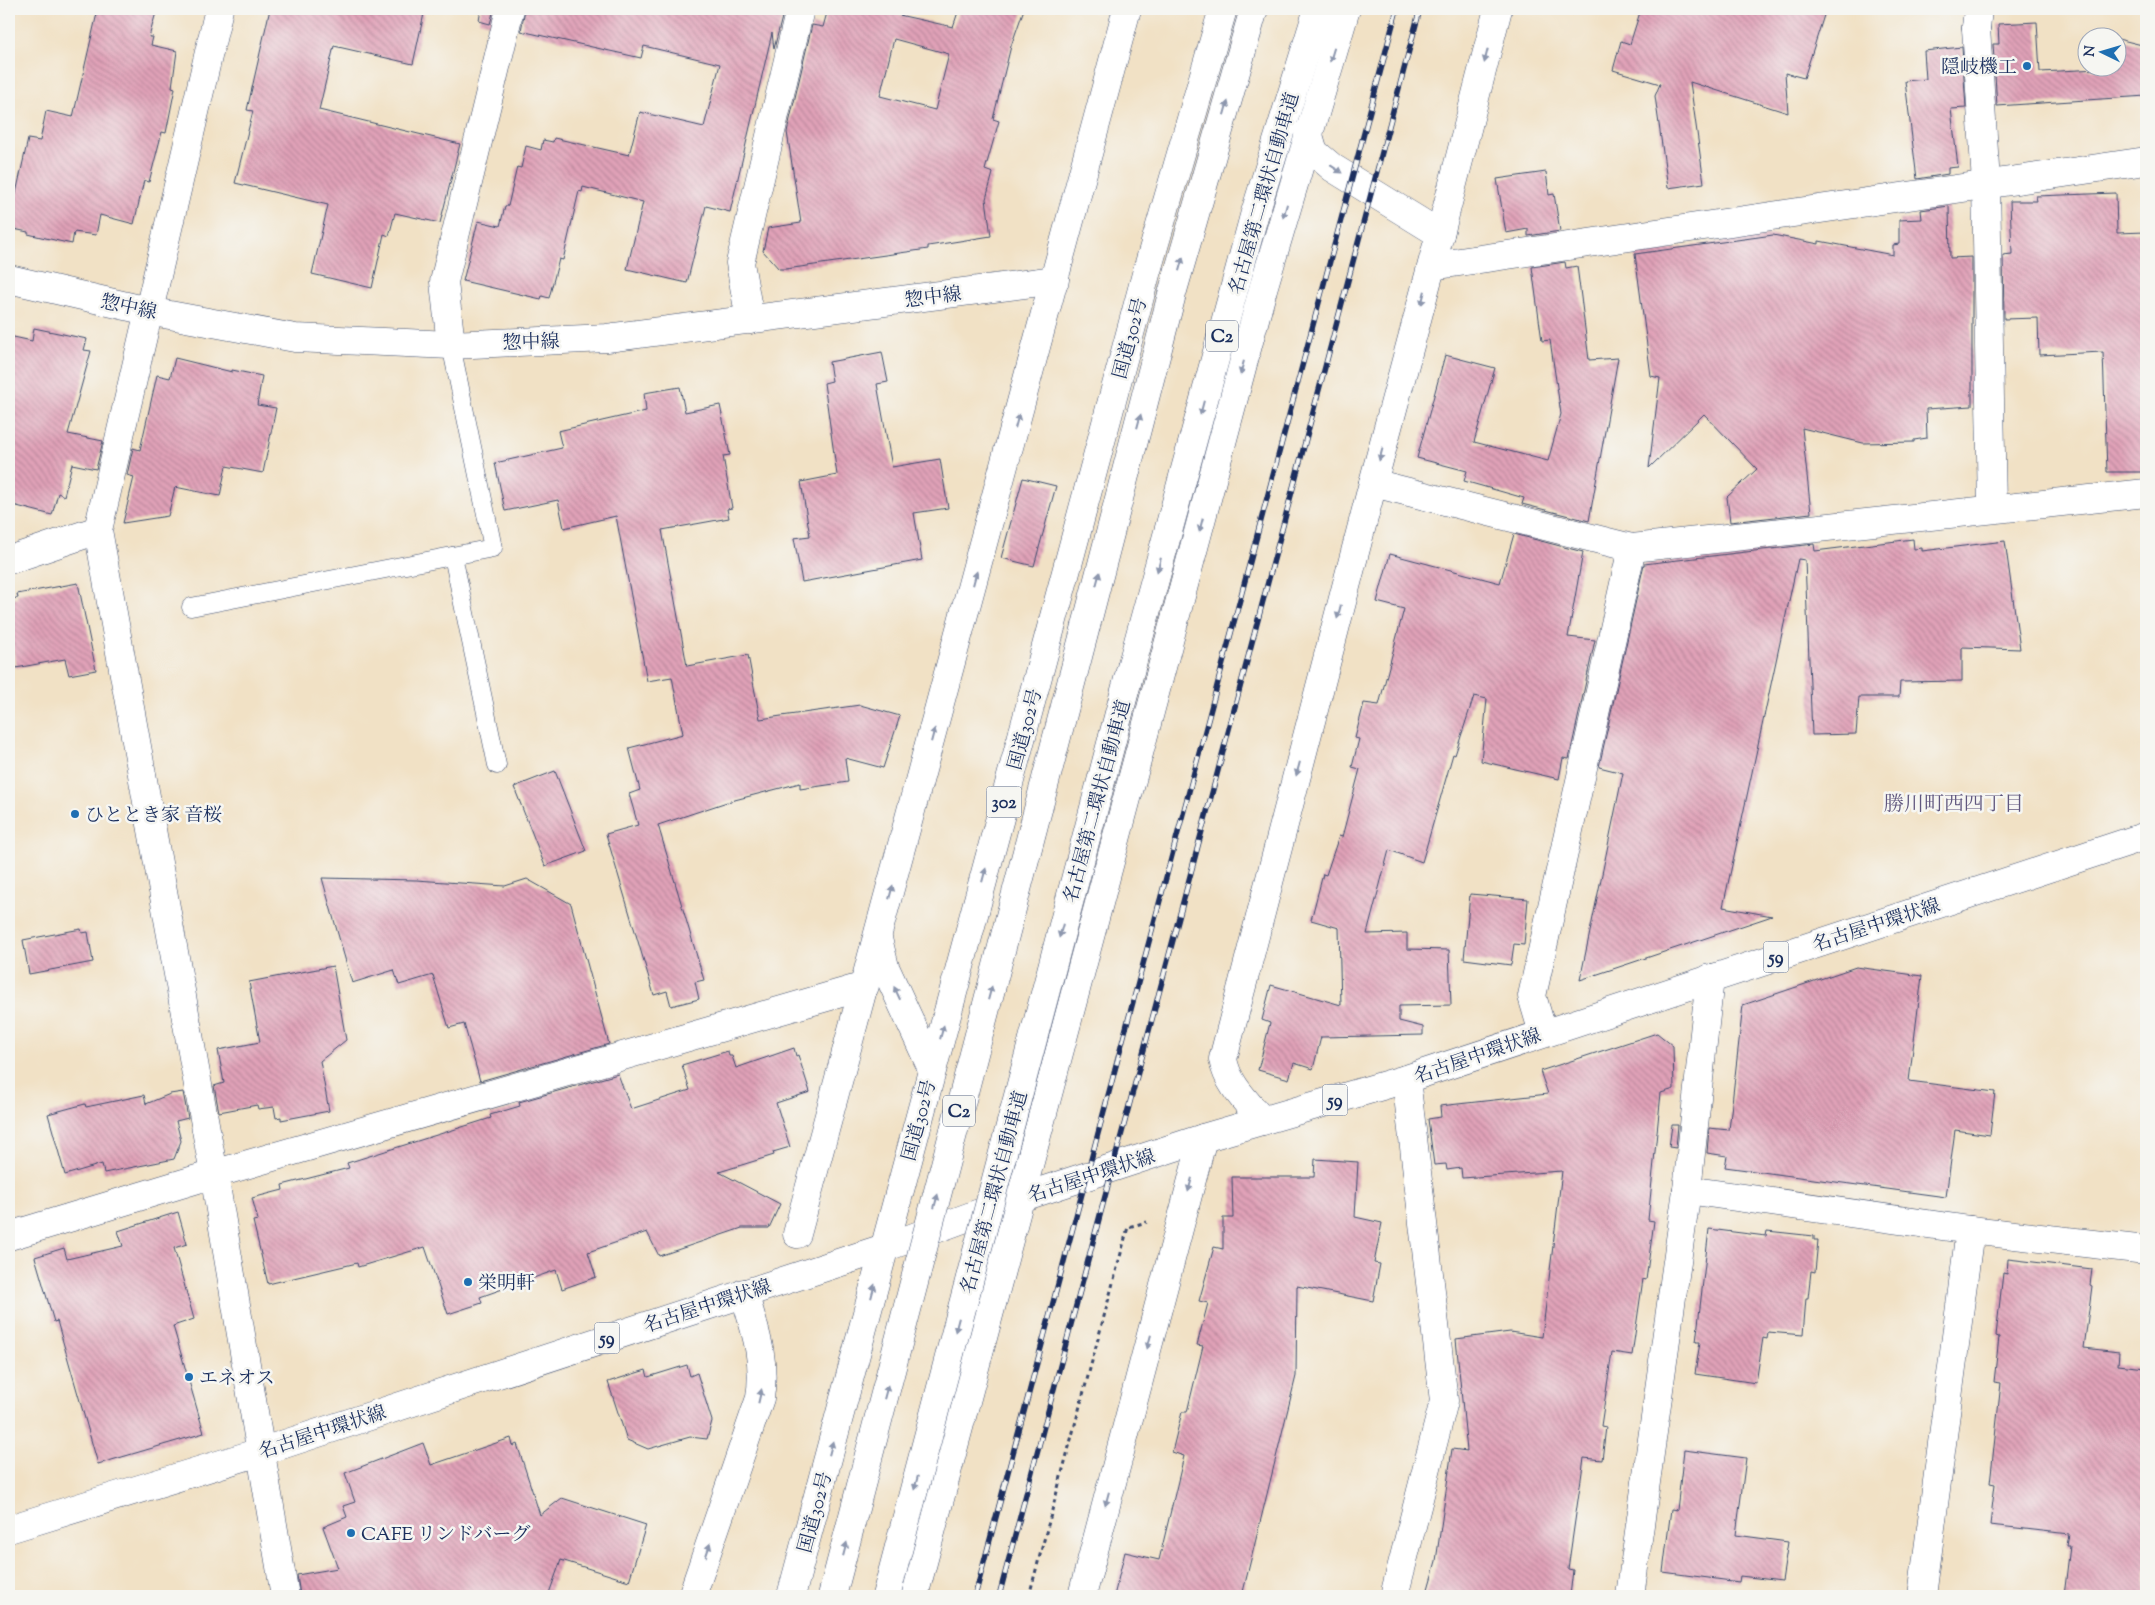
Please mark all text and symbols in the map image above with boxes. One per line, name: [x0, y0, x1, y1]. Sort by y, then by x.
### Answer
north arrow: [2078, 28, 2128, 78]
text: N: [2081, 45, 2101, 57]
one-way arrow: [1327, 48, 1335, 63]
one-way arrow: [1482, 48, 1490, 63]
place label: 隠岐機工: [1941, 55, 2017, 82]
marker: 隠岐機工: [2021, 60, 2033, 72]
street label: 名古屋第二環状自動車道: [1224, 90, 1307, 298]
one-way arrow: [1222, 101, 1230, 116]
one-way arrow: [1329, 164, 1343, 174]
one-way arrow: [1281, 204, 1289, 219]
one-way arrow: [1177, 257, 1185, 272]
street label: 惣中線: [903, 282, 963, 315]
street label: 惣中線: [98, 289, 159, 328]
one-way arrow: [1419, 290, 1427, 305]
street label: 国道302号: [1108, 295, 1155, 382]
road number: C2: [1206, 321, 1238, 352]
street label: 惣中線: [502, 329, 560, 358]
one-way arrow: [1238, 360, 1246, 375]
one-way arrow: [1198, 401, 1206, 416]
one-way arrow: [1013, 413, 1021, 429]
one-way arrow: [1135, 414, 1143, 429]
one-way arrow: [1376, 447, 1384, 462]
one-way arrow: [1197, 517, 1205, 533]
one-way arrow: [1155, 558, 1163, 573]
one-way arrow: [971, 570, 979, 585]
one-way arrow: [1094, 571, 1102, 586]
one-way arrow: [1335, 604, 1343, 619]
street label: 国道302号: [1003, 686, 1050, 773]
street label: 名古屋第二環状自動車道: [1058, 697, 1139, 906]
one-way arrow: [929, 727, 937, 742]
one-way arrow: [1294, 761, 1302, 776]
road number: 302: [986, 786, 1022, 818]
district label: 勝川町西四丁目: [1884, 791, 2024, 820]
place label: ひととき家 音桜: [85, 803, 222, 830]
marker: ひととき家 音桜: [69, 808, 81, 820]
one-way arrow: [980, 868, 988, 883]
one-way arrow: [887, 884, 895, 899]
street label: 名古屋中環状線: [1809, 893, 1944, 960]
one-way arrow: [1057, 924, 1065, 939]
road number: 59: [1764, 942, 1788, 972]
one-way arrow: [986, 985, 994, 1000]
one-way arrow: [893, 986, 901, 1000]
street label: 名古屋中環状線: [1411, 1023, 1545, 1092]
one-way arrow: [938, 1025, 946, 1040]
street label: 国道302号: [897, 1077, 944, 1164]
road number: 59: [1322, 1084, 1348, 1116]
street label: 名古屋第二環状自動車道: [955, 1088, 1036, 1297]
road number: C2: [943, 1096, 975, 1126]
street label: 名古屋中環状線: [1024, 1144, 1159, 1211]
one-way arrow: [1186, 1178, 1194, 1193]
one-way arrow: [932, 1193, 940, 1208]
place label: 栄明軒: [478, 1271, 535, 1298]
street label: 名古屋中環状線: [640, 1274, 775, 1341]
marker: 栄明軒: [462, 1276, 474, 1288]
one-way arrow: [869, 1283, 877, 1298]
one-way arrow: [953, 1318, 961, 1333]
road number: 59: [594, 1322, 620, 1354]
one-way arrow: [1145, 1335, 1153, 1350]
place label: エネオス: [199, 1366, 275, 1393]
marker: エネオス: [183, 1371, 195, 1383]
one-way arrow: [882, 1384, 890, 1399]
one-way arrow: [756, 1389, 764, 1404]
street label: 名古屋中環状線: [255, 1400, 390, 1467]
one-way arrow: [827, 1440, 835, 1455]
street label: 国道302号: [793, 1469, 840, 1556]
one-way arrow: [912, 1475, 920, 1490]
one-way arrow: [1103, 1492, 1111, 1507]
place label: CAFE リンドバーグ: [361, 1522, 531, 1549]
marker: CAFE リンドバーグ: [345, 1527, 357, 1539]
one-way arrow: [704, 1542, 712, 1557]
one-way arrow: [841, 1542, 849, 1557]

